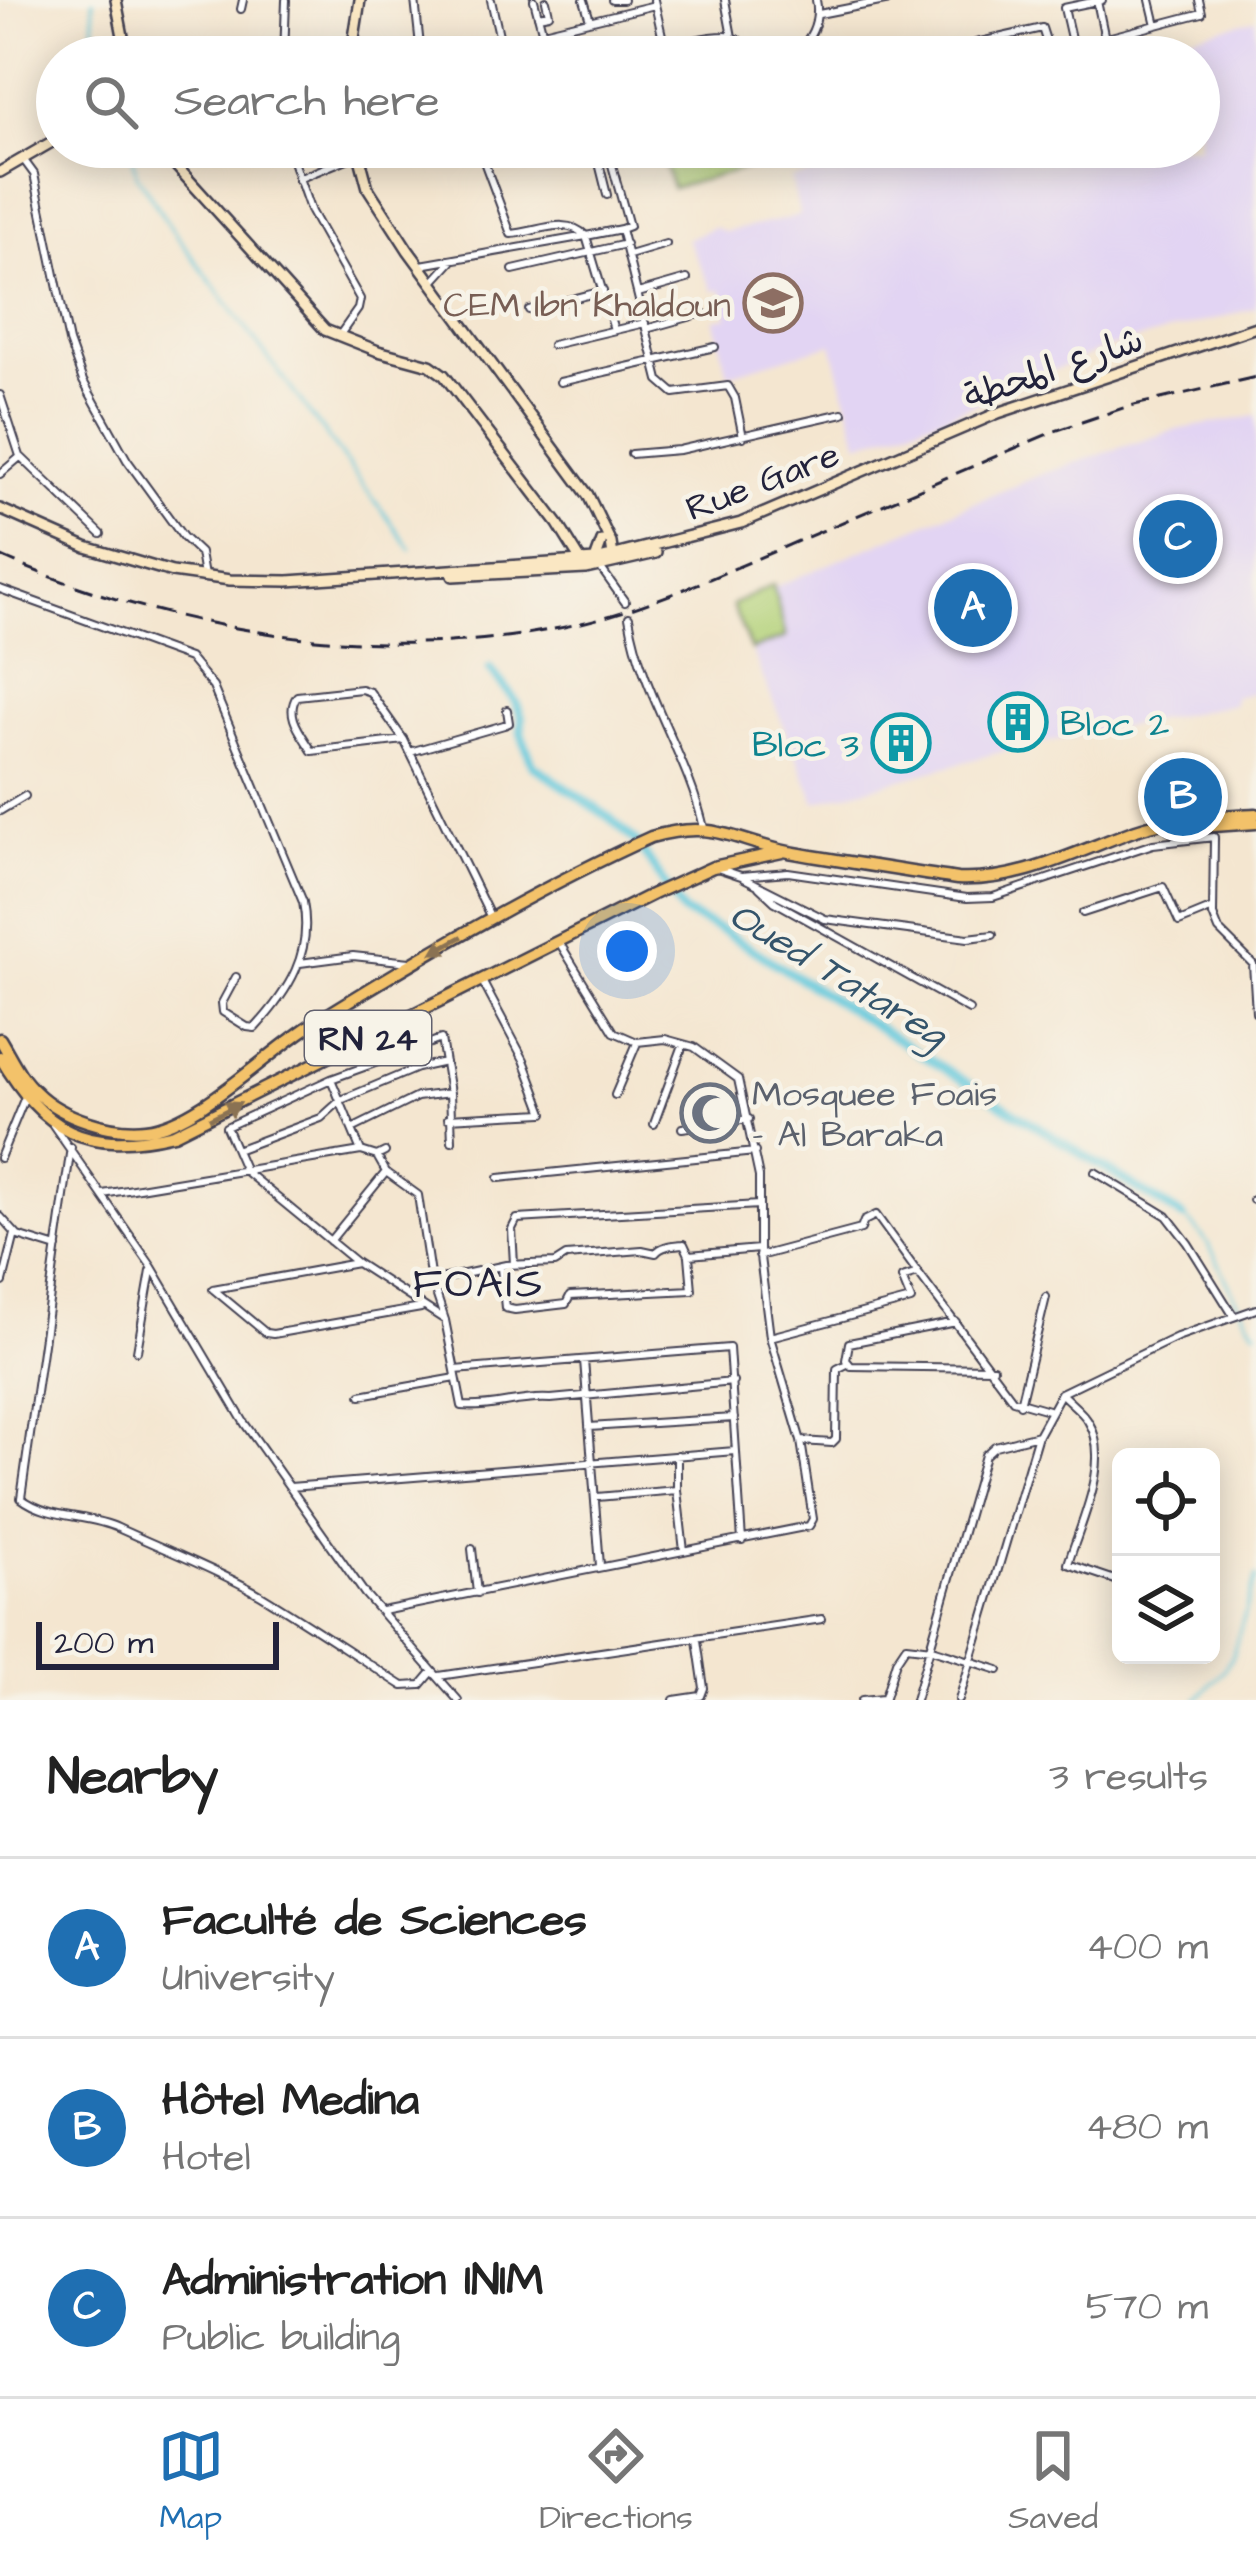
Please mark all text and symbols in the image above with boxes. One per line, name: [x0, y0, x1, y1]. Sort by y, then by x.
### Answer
search box: [36, 36, 1220, 168]
icon: search: [78, 69, 144, 135]
text: Search here: [174, 71, 440, 133]
school or university icon: CEM Ibn Khaldoun: [742, 272, 804, 334]
place label: CEM Ibn Khaldoun: [443, 280, 731, 331]
street label: شارع المحطة: [957, 315, 1150, 424]
street label: Rue Gare: [679, 430, 847, 535]
pin: C: [1139, 494, 1217, 584]
pin: A: [934, 563, 1012, 653]
building icon: Bloc 2: [987, 691, 1049, 753]
place label: Bloc 2: [1060, 699, 1170, 750]
building icon: Bloc 3: [870, 712, 932, 774]
place label: Bloc 3: [752, 720, 859, 771]
pin: B: [1144, 752, 1222, 842]
water label: Oued Tatareg: [718, 889, 958, 1064]
your location: [597, 921, 657, 981]
one-way arrow: [430, 934, 464, 955]
road number: RN 24: [305, 1011, 431, 1065]
place label: Mosquee Foais - Al Baraka: [752, 1069, 997, 1161]
mosque icon: Mosquee Foais - Al Baraka: [679, 1082, 741, 1144]
one-way arrow: [208, 1101, 243, 1121]
district label: FOAIS: [413, 1256, 545, 1314]
map controls: [1112, 1448, 1220, 1664]
button: locate: [1112, 1448, 1220, 1556]
button: layers: [1112, 1556, 1220, 1664]
scale bar: [36, 1616, 279, 1669]
text: 200 m: [54, 1620, 153, 1666]
text: Nearby: [48, 1743, 218, 1814]
text: 3 results: [1049, 1751, 1208, 1805]
text: Faculté de Sciences: [162, 1890, 587, 1952]
text: A: [75, 1921, 99, 1975]
text: 400 m: [1086, 1921, 1208, 1975]
text: University: [162, 1952, 335, 2006]
text: Hôtel Medina: [162, 2070, 419, 2132]
text: B: [73, 2101, 101, 2155]
text: 480 m: [1086, 2101, 1208, 2155]
text: Hotel: [162, 2132, 251, 2186]
text: Administration INIM: [162, 2250, 543, 2312]
text: C: [73, 2281, 101, 2335]
text: 570 m: [1086, 2281, 1208, 2335]
text: Public building: [162, 2312, 400, 2366]
tab: Map: [158, 2423, 224, 2541]
tab: Directions: [539, 2423, 693, 2541]
tab: Saved: [1008, 2423, 1098, 2541]

